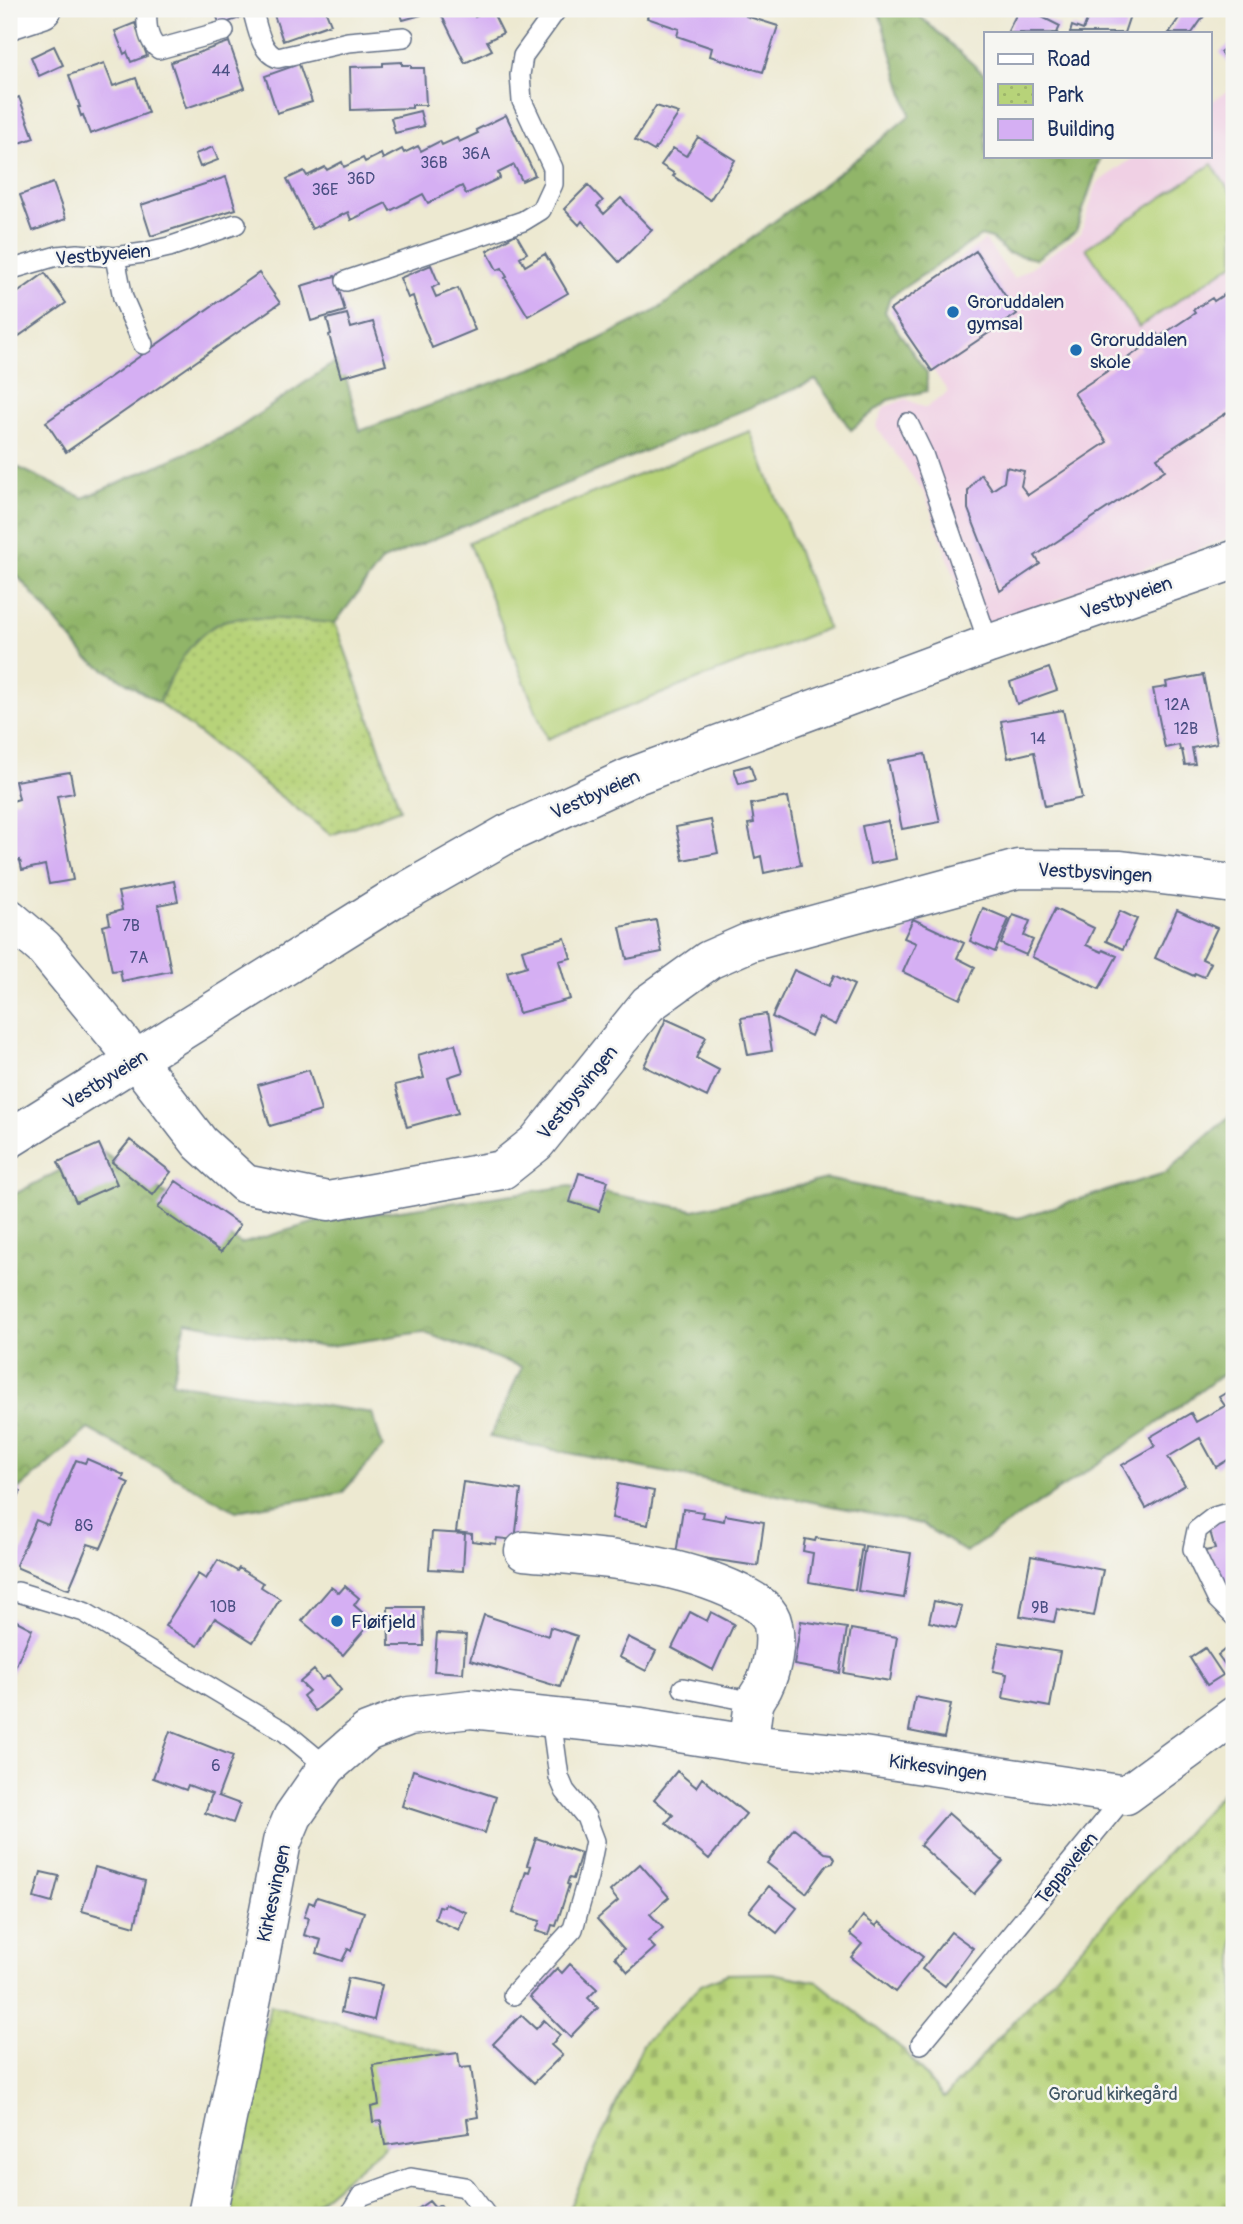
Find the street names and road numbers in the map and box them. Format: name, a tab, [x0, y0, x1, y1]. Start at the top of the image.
street label: Vestbyveien	[55, 239, 152, 271]
street label: Vestbyveien	[1077, 571, 1175, 625]
street label: Vestbyveien	[547, 765, 644, 825]
street label: Vestbysvingen	[1037, 858, 1153, 888]
street label: Vestbysvingen	[532, 1041, 623, 1145]
street label: Vestbyveien	[59, 1044, 152, 1115]
street label: Kirkesvingen	[887, 1749, 989, 1787]
street label: Teppaveien	[1030, 1827, 1103, 1910]
street label: Kirkesvingen	[252, 1842, 296, 1944]

